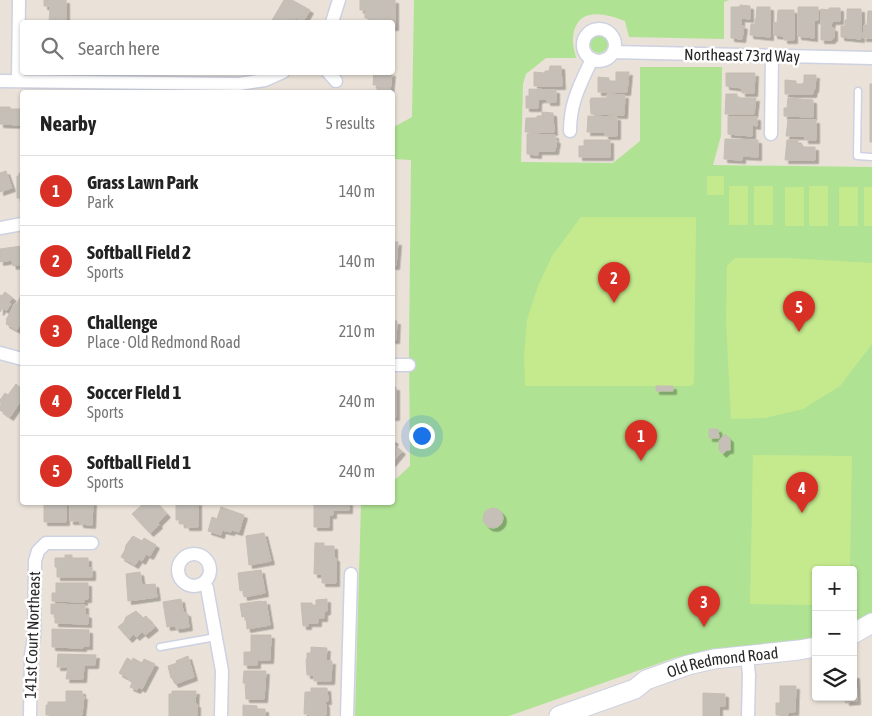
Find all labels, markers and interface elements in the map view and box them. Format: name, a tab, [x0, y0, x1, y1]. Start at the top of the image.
search box	[20, 20, 395, 75]
icon: search	[38, 34, 66, 62]
text: Search here	[78, 37, 160, 59]
street label: Northeast 73rd Way	[684, 45, 800, 66]
text: Nearby	[40, 111, 96, 135]
text: 5 results	[325, 114, 375, 132]
text: Grass Lawn Park	[87, 171, 198, 193]
text: 1	[52, 182, 60, 200]
text: 140 m	[339, 182, 375, 200]
text: Park	[87, 193, 114, 211]
text: Softball Field 2	[87, 241, 191, 263]
text: 2	[52, 252, 60, 270]
text: 140 m	[339, 252, 375, 270]
pin: 2	[598, 262, 630, 303]
text: Sports	[87, 263, 124, 281]
pin: 5	[783, 291, 815, 332]
text: Challenge	[87, 311, 158, 333]
text: 3	[52, 322, 60, 340]
text: 210 m	[339, 322, 375, 340]
text: Place · Old Redmond Road	[87, 333, 241, 351]
text: Soccer FIeld 1	[87, 381, 181, 403]
text: 4	[52, 392, 60, 410]
text: 240 m	[339, 392, 375, 410]
text: Sports	[87, 403, 124, 421]
pin: 1	[625, 420, 657, 461]
your location	[409, 423, 435, 449]
text: Softball Field 1	[87, 451, 191, 473]
text: 5	[52, 462, 60, 480]
text: 240 m	[339, 462, 375, 480]
pin: 4	[786, 472, 818, 513]
text: Sports	[87, 473, 124, 491]
map controls	[812, 566, 857, 701]
button: +	[812, 566, 857, 611]
street label: 141st Court Northeast	[21, 571, 43, 699]
pin: 3	[688, 586, 720, 627]
button: −	[812, 611, 857, 656]
street label: Old Redmond Road	[664, 643, 779, 681]
button: layers	[812, 656, 857, 701]

